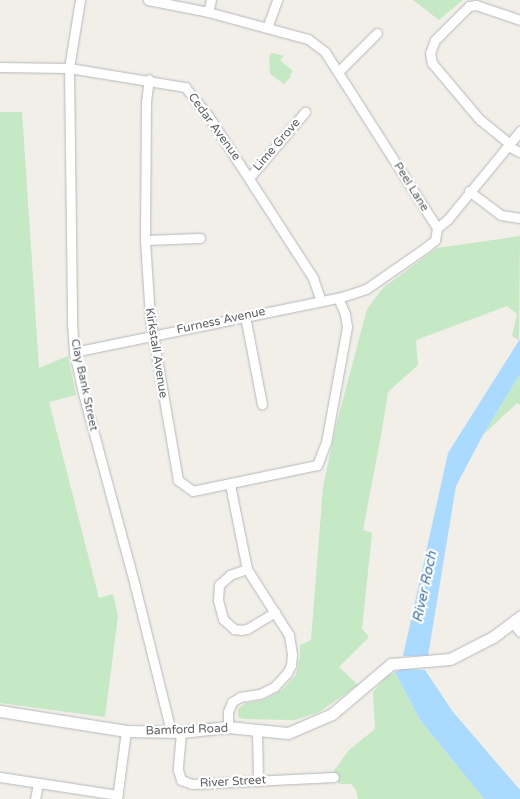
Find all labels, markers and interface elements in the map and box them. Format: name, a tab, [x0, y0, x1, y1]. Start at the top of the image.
street label: Cedar Avenue	[185, 90, 243, 164]
street label: Lime Grove	[250, 116, 304, 174]
street label: Peel Lane	[390, 160, 432, 214]
street label: Furness Avenue	[175, 305, 267, 337]
street label: Kirkstall Avenue	[142, 307, 170, 399]
street label: Clay Bank Street	[67, 338, 101, 432]
water label: River Roch	[409, 550, 441, 624]
street label: Bamford Road	[145, 721, 229, 739]
street label: River Street	[199, 773, 267, 791]

